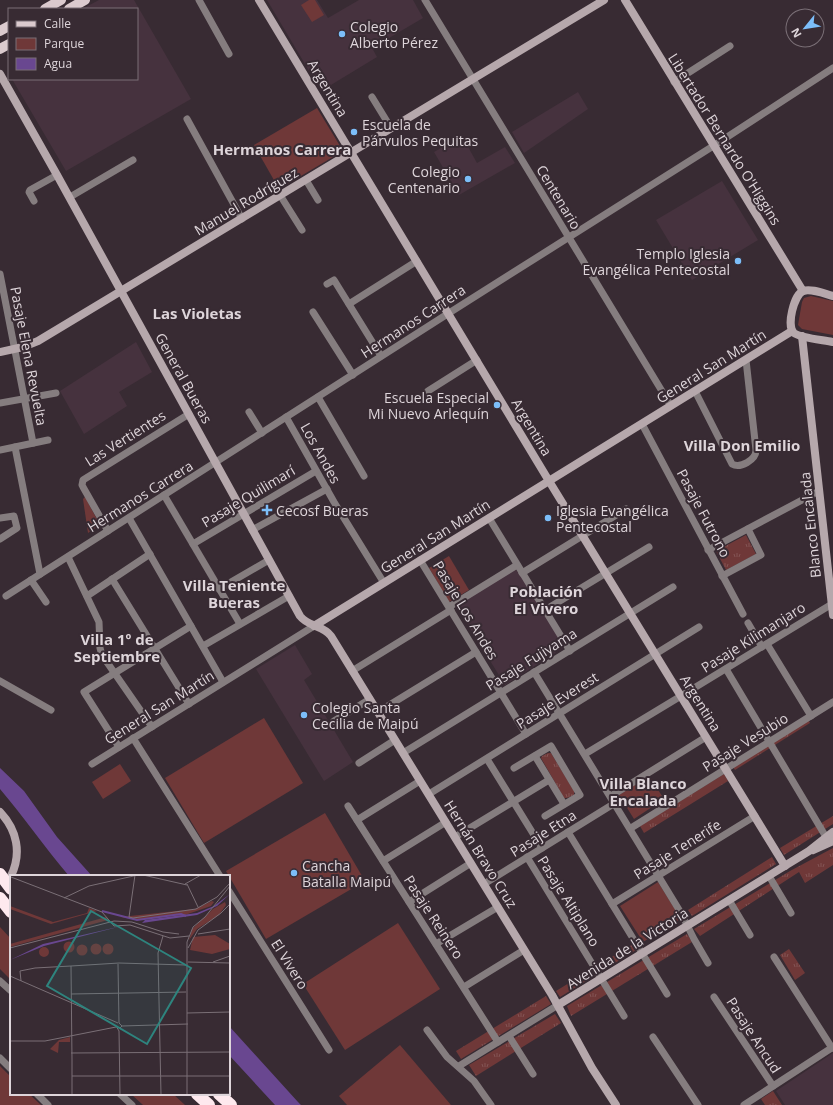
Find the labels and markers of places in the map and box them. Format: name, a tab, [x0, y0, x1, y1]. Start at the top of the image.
place label: Colegio Alberto Pérez	[350, 17, 438, 52]
marker: Colegio Alberto Pérez	[337, 29, 347, 39]
place label: Escuela de Párvulos Pequitas	[362, 115, 479, 150]
marker: Escuela de Párvulos Pequitas	[349, 127, 359, 137]
place label: Colegio Centenario	[388, 162, 460, 197]
marker: Colegio Centenario	[463, 174, 473, 184]
place label: Templo Iglesia Evangélica Pentecostal	[582, 244, 730, 279]
marker: Templo Iglesia Evangélica Pentecostal	[733, 256, 743, 266]
place label: Escuela Especial Mi Nuevo Arlequín	[368, 388, 489, 423]
marker: Escuela Especial Mi Nuevo Arlequín	[492, 400, 502, 410]
place label: Cecosf Bueras	[276, 501, 369, 520]
place label: Iglesia Evangélica Pentecostal	[556, 501, 669, 536]
marker: Cecosf Bueras	[261, 504, 273, 516]
marker: Iglesia Evangélica Pentecostal	[543, 513, 553, 523]
place label: Colegio Santa Cecilia de Maipú	[312, 698, 419, 733]
marker: Colegio Santa Cecilia de Maipú	[299, 710, 309, 720]
place label: Cancha Batalla Maipú	[302, 856, 391, 891]
marker: Cancha Batalla Maipú	[289, 868, 299, 878]

